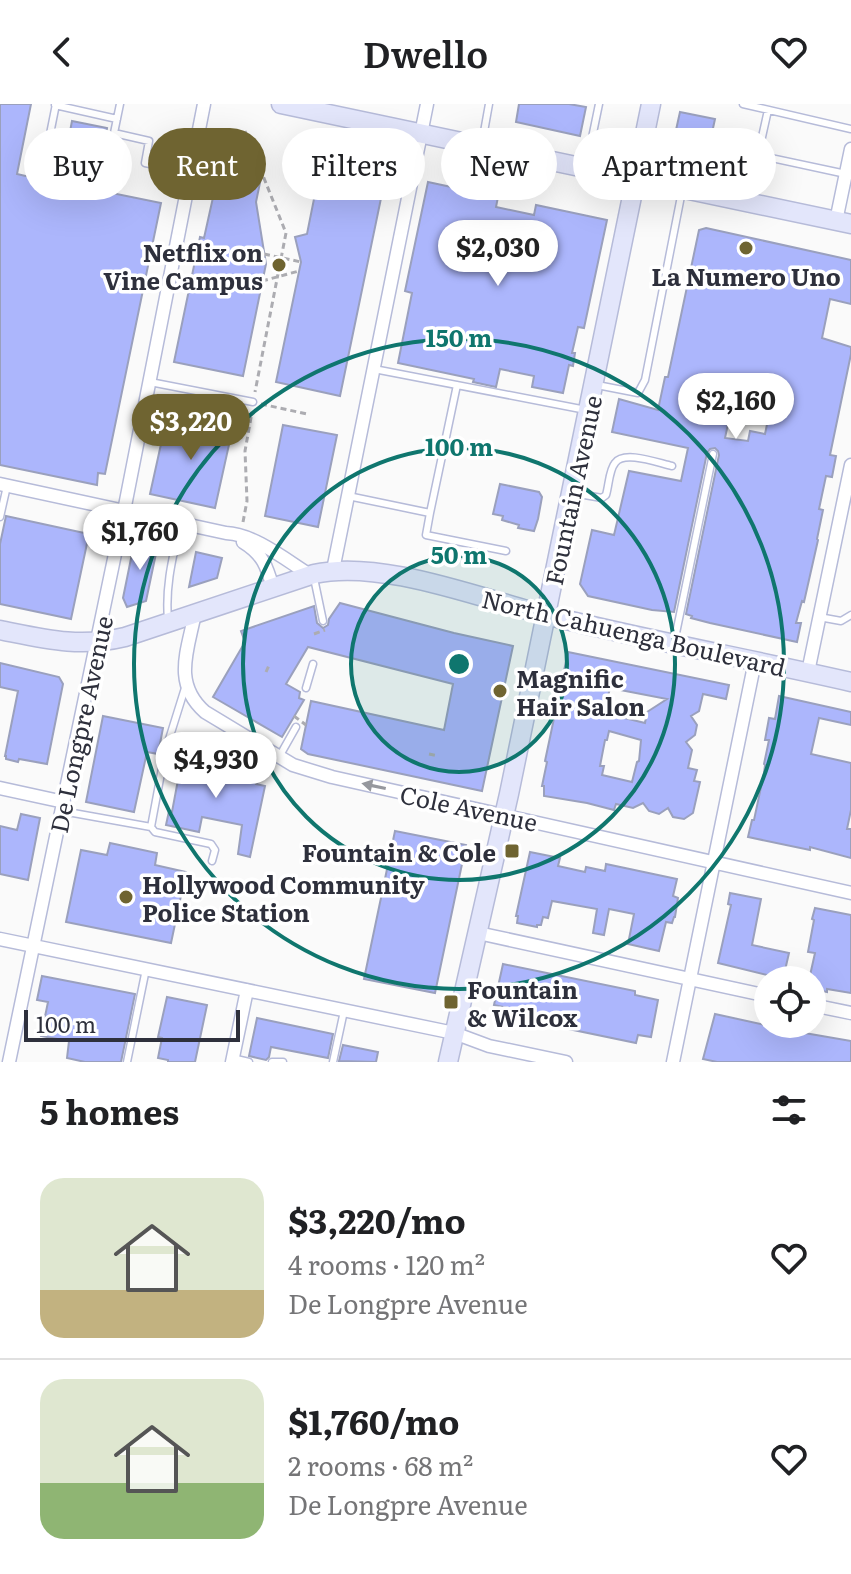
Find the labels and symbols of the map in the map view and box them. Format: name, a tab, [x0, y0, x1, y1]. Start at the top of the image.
pin: $2,030	[433, 220, 563, 288]
place label: Netflix on Vine Campus	[103, 234, 263, 297]
marker: La Numero Uno	[737, 239, 755, 257]
marker: Netflix on Vine Campus	[270, 256, 288, 274]
place label: La Numero Uno	[651, 258, 841, 293]
text: 150 m	[426, 319, 492, 354]
pin: $2,160	[671, 373, 801, 441]
street label: Fountain Avenue	[535, 392, 609, 588]
pin: $3,220	[126, 394, 256, 462]
text: 100 m	[425, 428, 493, 463]
pin: $1,760	[75, 504, 205, 572]
text: 50 m	[431, 536, 487, 571]
street label: North Cahuenga Boulevard	[479, 580, 790, 684]
street label: De Longpre Avenue	[40, 612, 120, 836]
centre of rings	[445, 650, 473, 678]
place label: Magnific Hair Salon	[516, 660, 645, 723]
marker: Magnific Hair Salon	[491, 682, 509, 700]
pin: $4,930	[151, 732, 281, 800]
street label: Cole Avenue	[397, 775, 541, 839]
one-way arrow	[361, 779, 386, 792]
place label: Fountain & Cole	[302, 834, 496, 869]
marker: Fountain & Cole	[503, 842, 521, 860]
place label: Hollywood Community Police Station	[142, 866, 425, 929]
marker: Hollywood Community Police Station	[117, 888, 135, 906]
place label: Fountain & Wilcox	[467, 971, 578, 1034]
marker: Fountain & Wilcox	[442, 993, 460, 1011]
scale bar	[24, 1006, 240, 1042]

